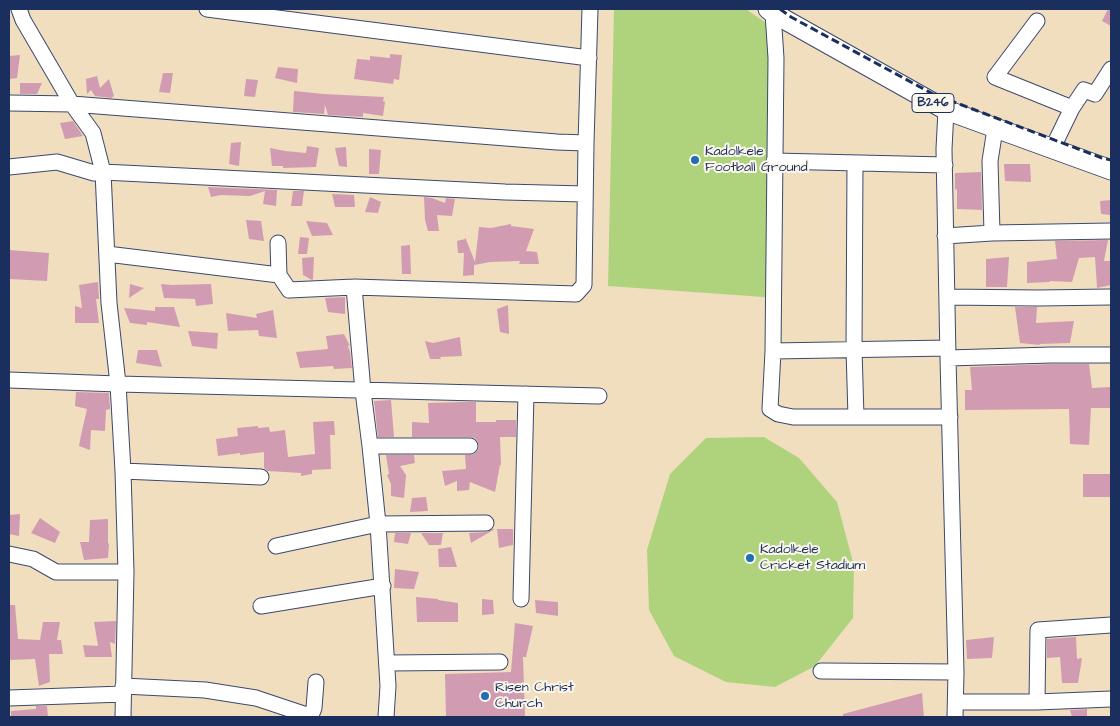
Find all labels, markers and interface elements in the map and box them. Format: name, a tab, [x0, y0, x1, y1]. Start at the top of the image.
road number: B246	[912, 94, 954, 112]
place label: Kadolkele Football Ground	[705, 144, 808, 176]
marker: Kadolkele Football Ground	[689, 154, 701, 166]
place label: Kadolkele Cricket Stadium	[760, 542, 865, 574]
marker: Kadolkele Cricket Stadium	[744, 552, 756, 564]
place label: Risen Christ Church	[495, 680, 574, 712]
marker: Risen Christ Church	[479, 690, 491, 702]

